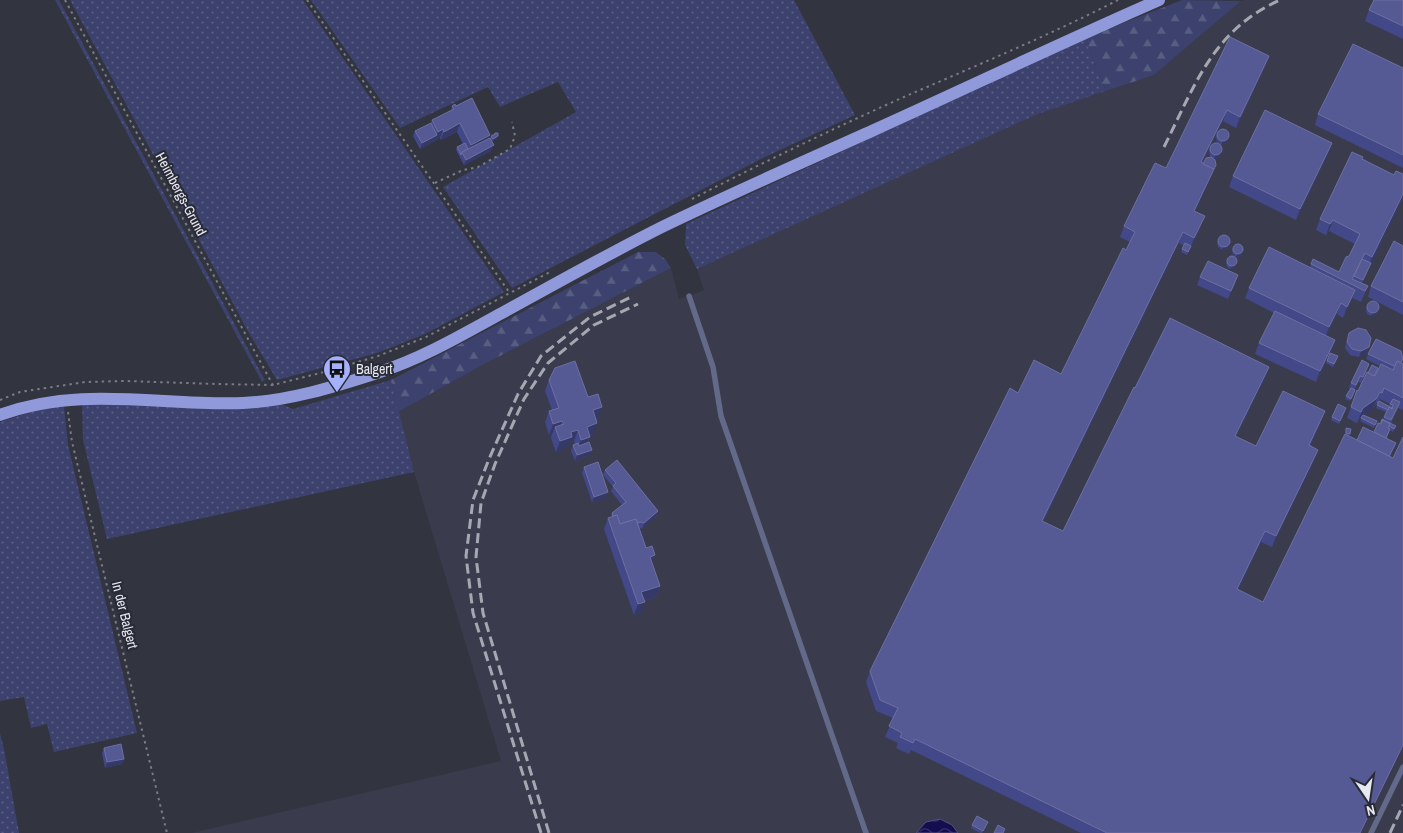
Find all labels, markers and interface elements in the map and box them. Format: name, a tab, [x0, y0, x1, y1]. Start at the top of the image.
street label: Heimbergs-Grund	[151, 149, 211, 239]
bus stop icon: Balgert	[322, 354, 352, 393]
place label: Balgert	[356, 360, 392, 378]
street label: In der Balgert	[108, 579, 142, 651]
north arrow	[1343, 773, 1393, 823]
text: N	[1365, 801, 1377, 820]

